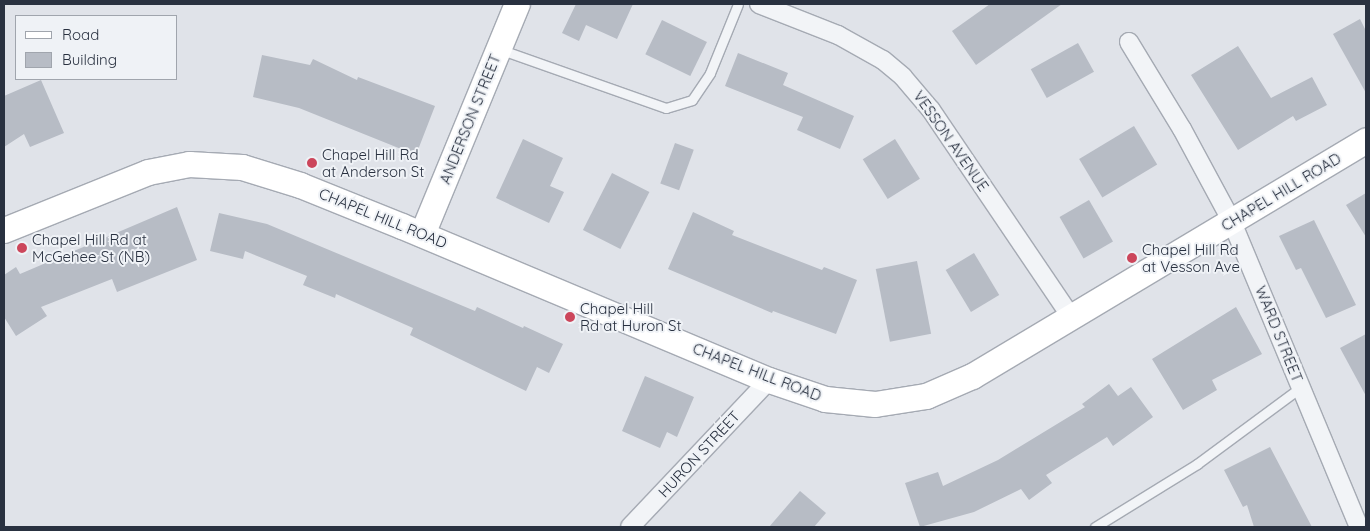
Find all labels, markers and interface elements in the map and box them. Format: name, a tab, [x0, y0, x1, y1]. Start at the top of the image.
legend	[15, 15, 178, 80]
text: Road	[62, 25, 99, 44]
text: Building	[62, 50, 117, 69]
street label: ANDERSON STREET	[436, 51, 504, 187]
street label: VESSON AVENUE	[910, 87, 992, 195]
place label: Chapel Hill Rd at Anderson St	[322, 145, 424, 180]
street label: CHAPEL HILL ROAD	[1218, 149, 1344, 235]
marker: Chapel Hill Rd at Anderson St	[306, 157, 318, 169]
street label: CHAPEL HILL ROAD	[316, 184, 450, 252]
place label: Chapel Hill Rd at McGehee St (NB)	[32, 230, 150, 265]
place label: Chapel Hill Rd at Vesson Ave	[1142, 240, 1240, 275]
marker: Chapel Hill Rd at McGehee St (NB)	[16, 242, 28, 254]
marker: Chapel Hill Rd at Vesson Ave	[1126, 252, 1138, 264]
street label: WARD STREET	[1251, 283, 1307, 385]
place label: Chapel Hill Rd at Huron St	[580, 299, 682, 334]
marker: Chapel Hill Rd at Huron St	[564, 311, 576, 323]
street label: CHAPEL HILL ROAD	[690, 339, 824, 405]
street label: HURON STREET	[654, 407, 744, 501]

